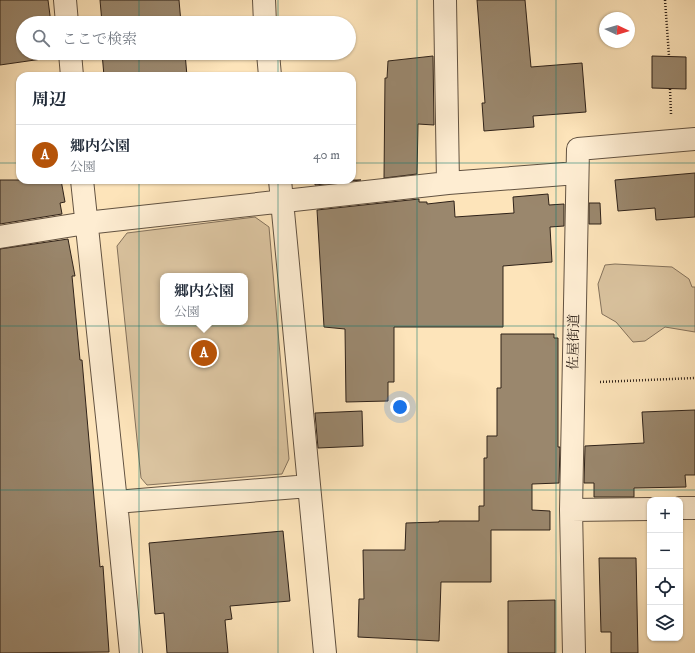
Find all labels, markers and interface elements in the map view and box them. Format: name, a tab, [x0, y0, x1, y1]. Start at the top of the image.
north arrow	[599, 12, 635, 48]
search box	[16, 16, 356, 60]
icon: search	[30, 27, 52, 49]
text: ここで検索	[62, 30, 137, 49]
text: 周辺	[32, 89, 66, 111]
text: 郷内公園	[70, 137, 130, 156]
text: A	[41, 147, 49, 163]
text: 40 m	[313, 147, 340, 163]
text: 公園	[70, 159, 96, 175]
popup	[160, 273, 248, 325]
text: 郷内公園	[174, 282, 234, 301]
text: 公園	[174, 304, 200, 320]
street label: 佐屋街道	[565, 314, 583, 370]
pin: A	[191, 338, 217, 368]
your location	[390, 397, 410, 417]
map controls	[647, 497, 683, 641]
button: +	[647, 497, 683, 533]
button: −	[647, 533, 683, 569]
button: locate	[647, 569, 683, 605]
button: layers	[647, 605, 683, 641]

